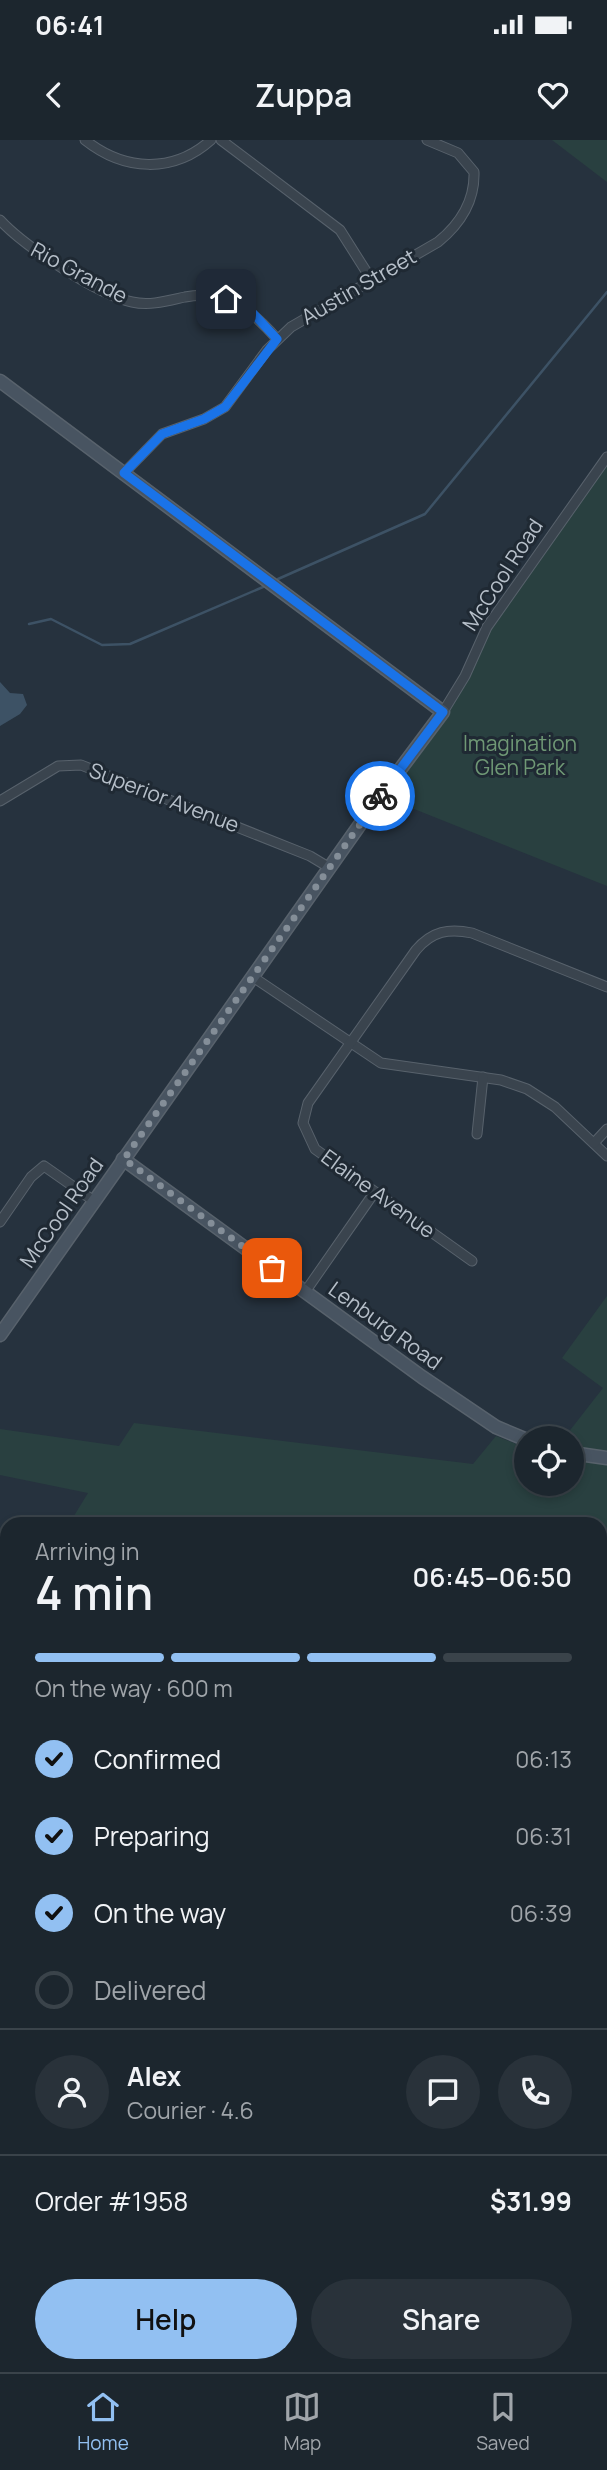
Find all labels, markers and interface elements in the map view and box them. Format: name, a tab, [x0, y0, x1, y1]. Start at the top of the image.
text: 06:41	[35, 7, 104, 43]
text: Zuppa	[255, 73, 352, 117]
icon: back	[35, 76, 73, 114]
icon: heart	[534, 76, 572, 114]
street label: Rio Grande	[26, 235, 133, 309]
street label: Austin Street	[296, 242, 421, 330]
pin	[196, 269, 256, 329]
icon: home	[207, 280, 245, 318]
street label: McCool Road	[456, 513, 549, 636]
park label: Imagination Glen Park	[463, 729, 577, 781]
street label: Superior Avenue	[85, 756, 243, 839]
courier	[345, 761, 415, 831]
icon: bike	[361, 777, 399, 815]
street label: Elaine Avenue	[316, 1142, 441, 1244]
street label: McCool Road	[13, 1152, 109, 1273]
pin	[242, 1238, 302, 1298]
icon: bag	[253, 1249, 291, 1287]
street label: Lenburg Road	[323, 1275, 448, 1376]
map controls	[514, 1426, 584, 1496]
button: locate	[514, 1426, 584, 1496]
text: Arriving in	[35, 1535, 140, 1567]
text: 06:45–06:50	[413, 1559, 572, 1595]
text: 4 min	[35, 1561, 153, 1624]
text: On the way · 600 m	[35, 1672, 233, 1704]
icon: check	[35, 1740, 73, 1778]
text: Confirmed	[94, 1741, 221, 1777]
text: 06:13	[515, 1743, 572, 1775]
icon: check	[35, 1817, 73, 1855]
text: Preparing	[94, 1818, 210, 1854]
text: 06:31	[515, 1820, 572, 1852]
icon: check	[35, 1894, 73, 1932]
text: On the way	[94, 1895, 226, 1931]
text: 06:39	[510, 1897, 572, 1929]
text: Delivered	[94, 1972, 206, 2008]
button: person	[35, 2055, 109, 2129]
button: chat	[406, 2055, 480, 2129]
button: phone	[498, 2055, 572, 2129]
text: Alex	[127, 2058, 181, 2094]
text: Courier · 4.6	[127, 2094, 254, 2126]
text: Order #1958	[35, 2183, 188, 2219]
text: $31.99	[490, 2183, 572, 2219]
button: Help	[35, 2279, 297, 2359]
button: Share	[311, 2279, 572, 2359]
tab: Home	[77, 2388, 129, 2456]
tab: Map	[283, 2388, 321, 2456]
tab: Saved	[476, 2388, 530, 2456]

